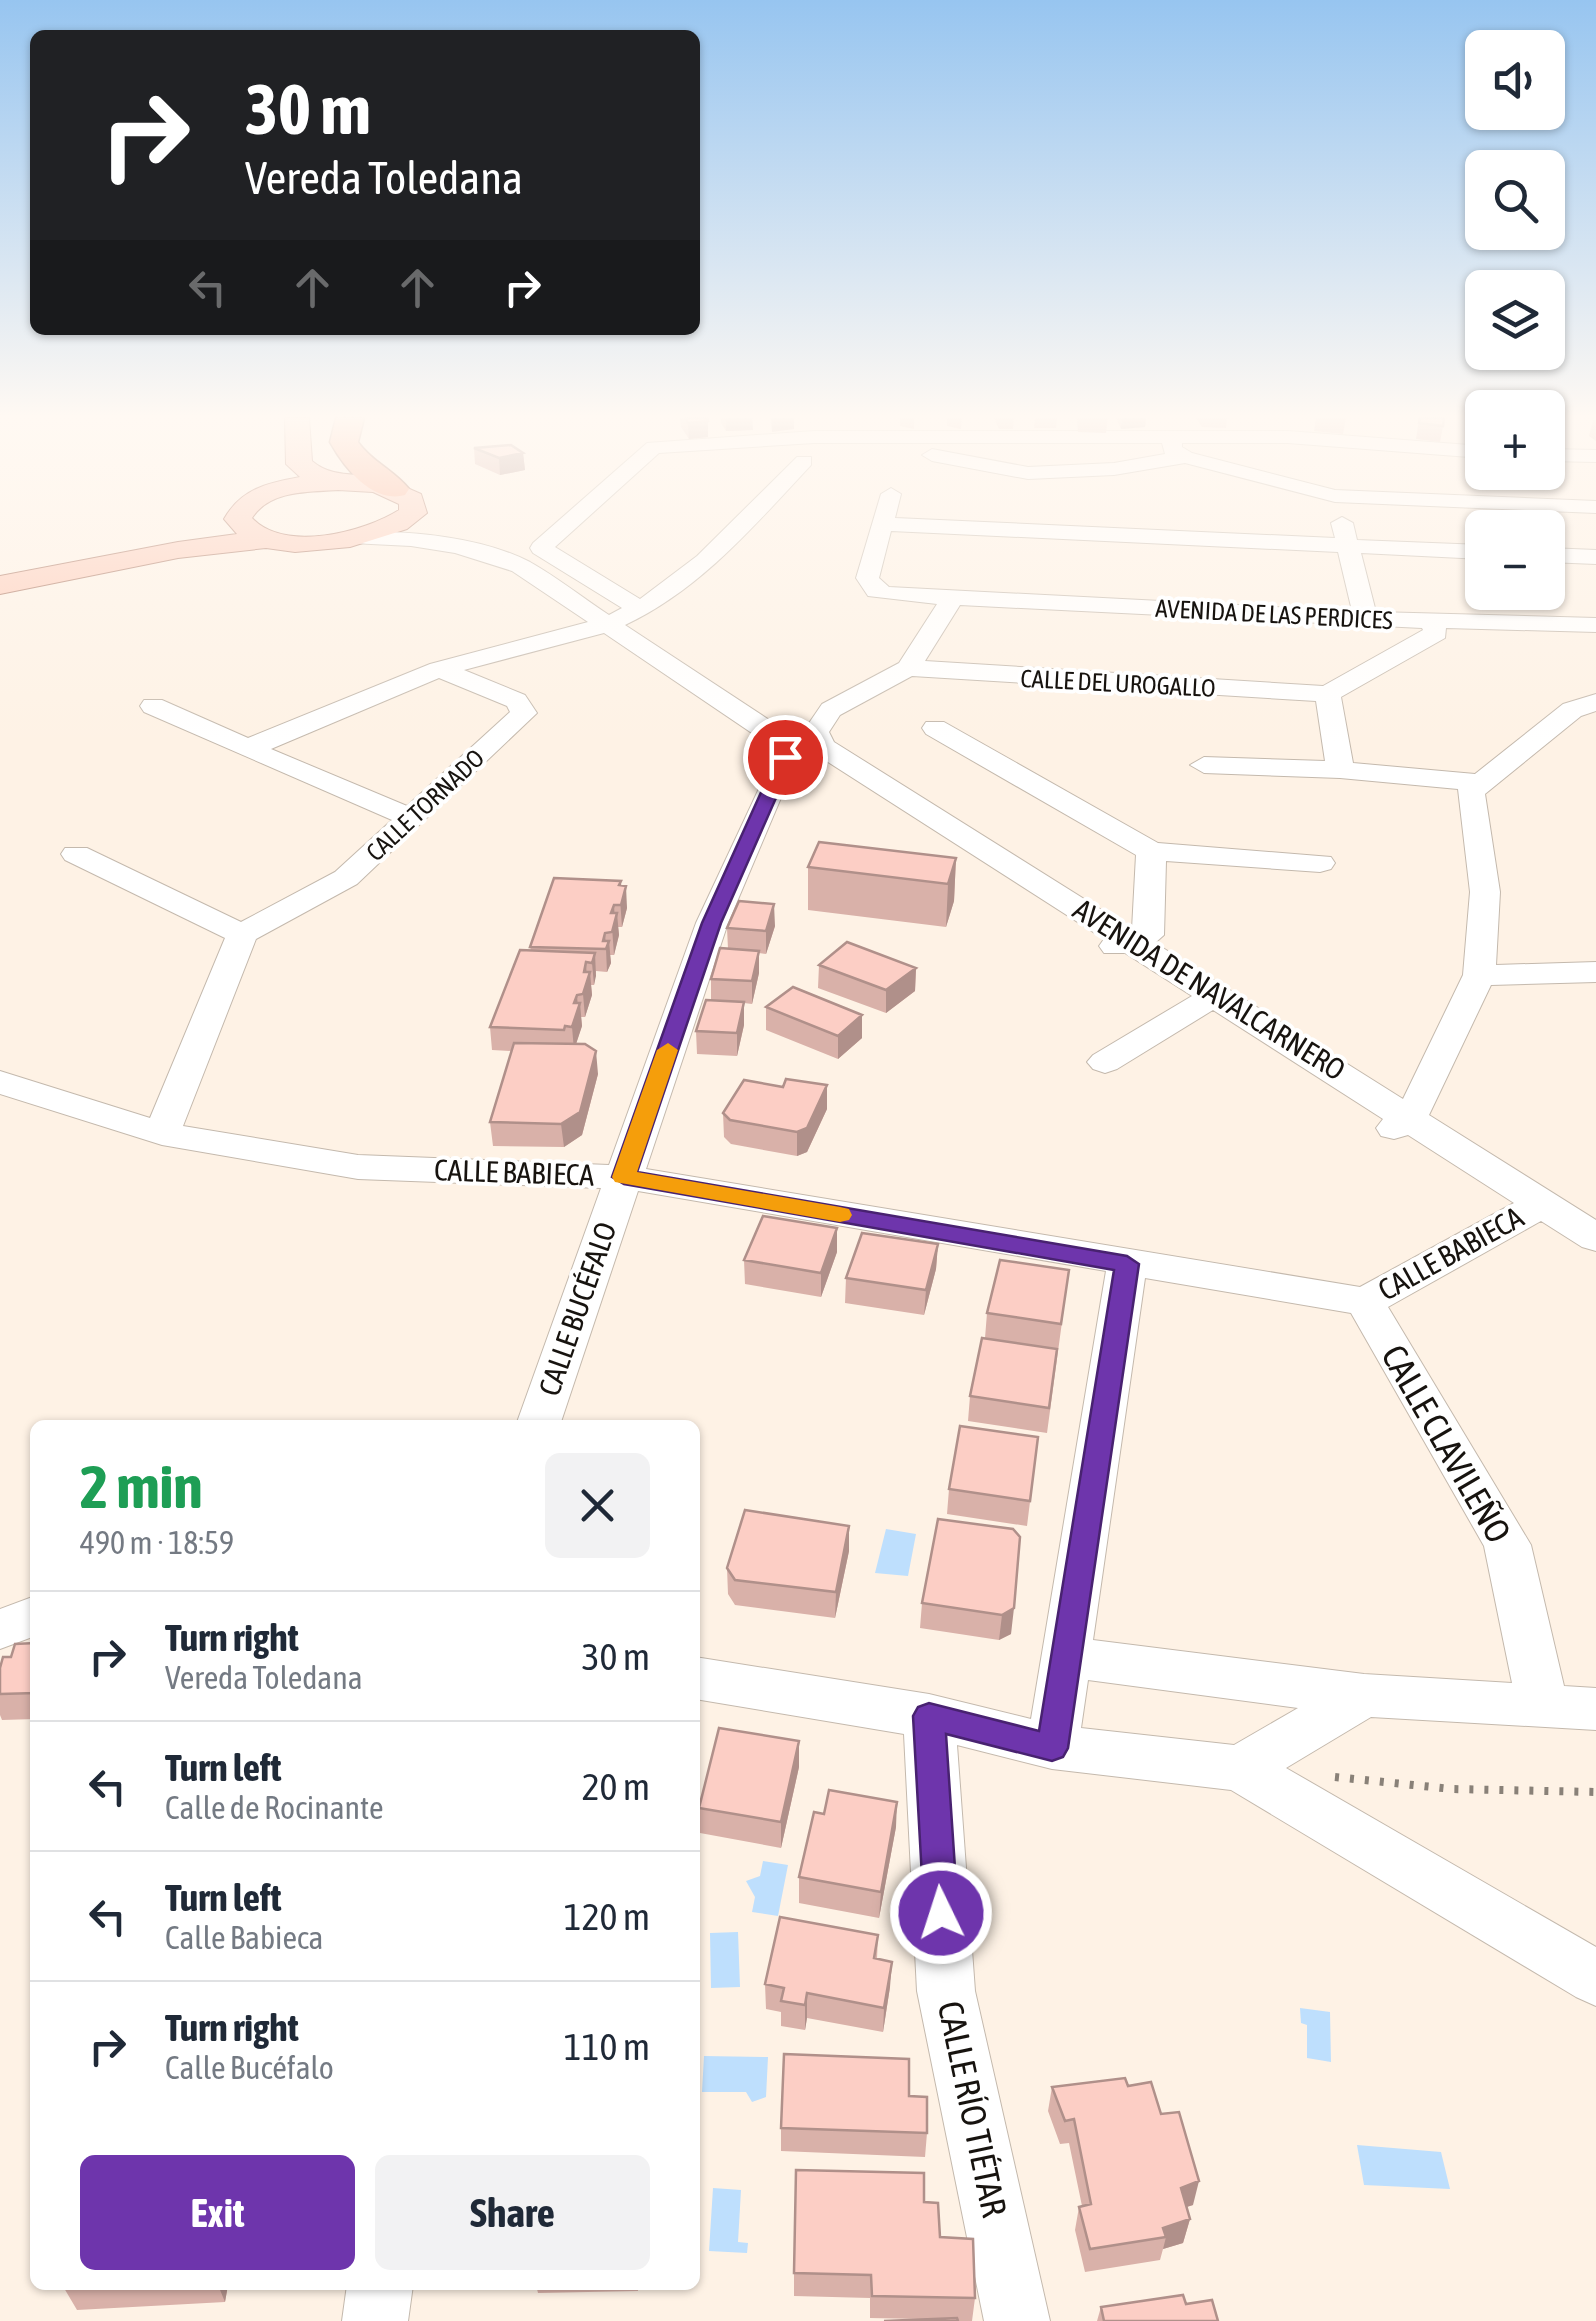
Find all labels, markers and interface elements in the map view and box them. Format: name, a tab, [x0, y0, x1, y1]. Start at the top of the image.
map controls	[1465, 30, 1565, 610]
button: sound	[1465, 30, 1565, 130]
text: 30 m	[245, 69, 371, 149]
icon: right	[80, 70, 210, 200]
button: search	[1465, 150, 1565, 250]
text: Vereda Toledana	[245, 152, 523, 204]
icon: left	[180, 260, 235, 315]
icon: ahead	[285, 260, 340, 315]
icon: ahead	[390, 260, 445, 315]
icon: right	[495, 260, 550, 315]
button: layers	[1465, 270, 1565, 370]
button: +	[1465, 390, 1565, 490]
button: −	[1465, 510, 1565, 610]
street label: AVENIDA DE LAS PERDICES	[1155, 594, 1393, 634]
street label: CALLE DEL UROGALLO	[1020, 664, 1216, 702]
pin	[743, 715, 828, 800]
icon: arrive	[758, 730, 813, 785]
street label: CALLE TORNADO	[361, 744, 489, 866]
street label: AVENIDA DE NAVALCARNERO	[1067, 892, 1352, 1087]
street label: CALLE BABIECA	[433, 1152, 595, 1192]
street label: CALLE BABIECA	[1372, 1199, 1529, 1307]
street label: CALLE BUCÉFALO	[531, 1217, 623, 1400]
street label: CALLE CLAVILEÑO	[1374, 1338, 1519, 1549]
text: 2 min	[80, 1452, 203, 1521]
button: close	[545, 1453, 650, 1558]
text: 490 m · 18:59	[80, 1524, 234, 1561]
text: Turn right	[165, 1616, 299, 1659]
icon: right	[80, 1629, 135, 1684]
text: 30 m	[582, 1635, 650, 1678]
text: Vereda Toledana	[165, 1659, 363, 1696]
text: Turn left	[165, 1746, 281, 1789]
icon: left	[80, 1759, 135, 1814]
text: 20 m	[582, 1765, 650, 1808]
text: Calle de Rocinante	[165, 1789, 384, 1826]
position arrow	[889, 1861, 993, 1965]
text: Turn left	[165, 1876, 281, 1919]
icon: left	[80, 1889, 135, 1944]
text: 120 m	[564, 1895, 650, 1938]
text: Calle Babieca	[165, 1919, 324, 1956]
street label: CALLE RÍO TIÉTAR	[931, 1997, 1015, 2221]
text: Turn right	[165, 2006, 299, 2049]
icon: right	[80, 2019, 135, 2074]
text: 110 m	[564, 2025, 650, 2068]
text: Calle Bucéfalo	[165, 2049, 334, 2086]
button: Exit	[80, 2155, 355, 2270]
button: Share	[375, 2155, 650, 2270]

